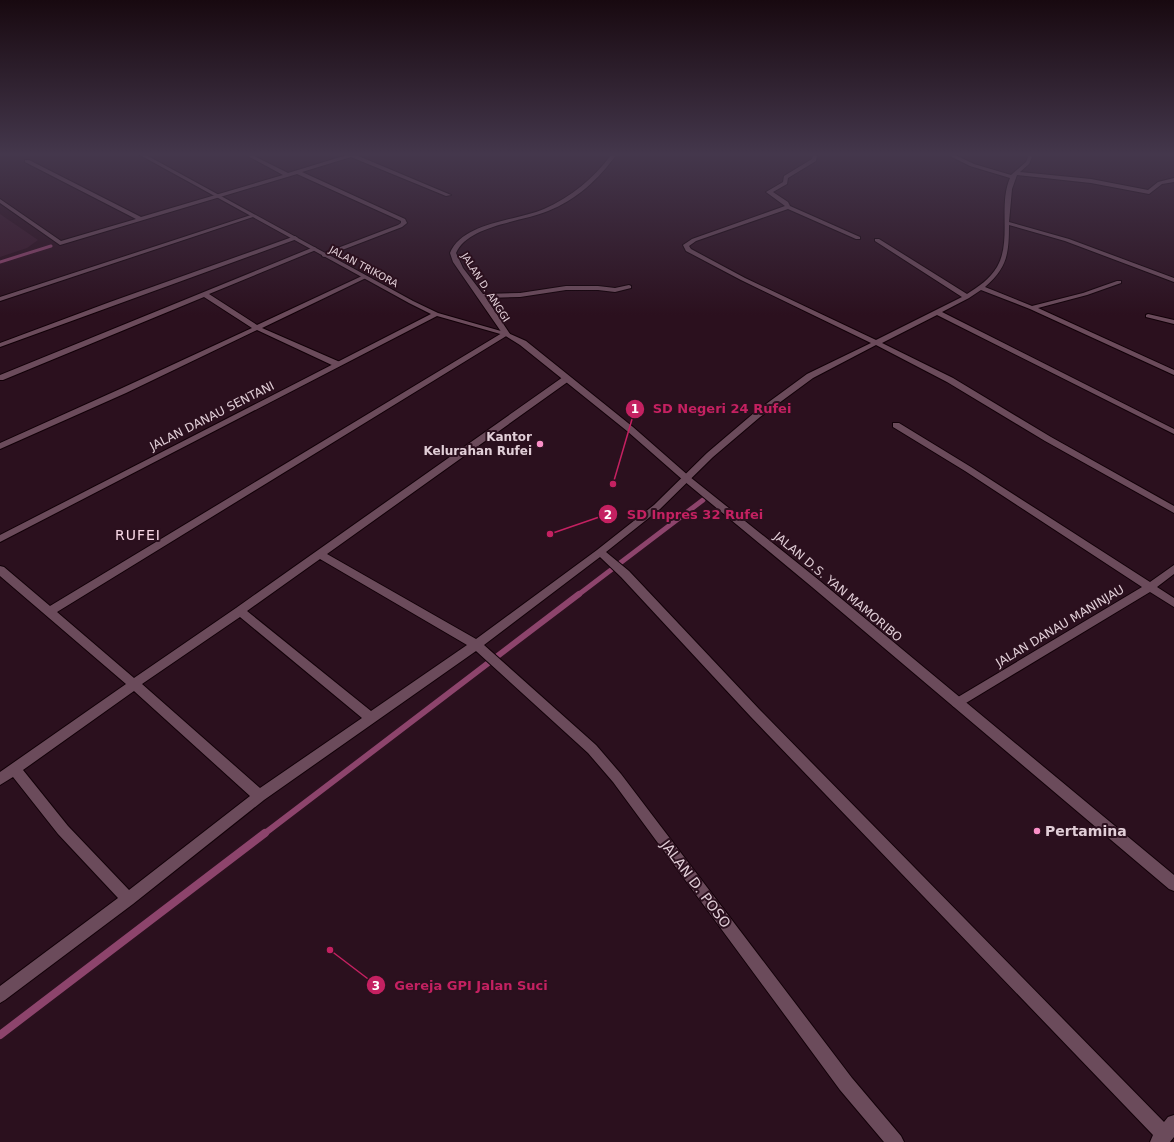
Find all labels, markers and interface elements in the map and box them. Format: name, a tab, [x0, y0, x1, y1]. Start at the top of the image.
street label: JALAN TRIKORA	[327, 243, 400, 289]
street label: JALAN D. ANGGI	[459, 250, 512, 324]
street label: JALAN DANAU SENTANI	[147, 378, 277, 454]
callout: SD Negeri 24 Rufei	[625, 396, 800, 421]
text: SD Negeri 24 Rufei	[653, 401, 791, 416]
text: 1	[631, 402, 639, 416]
place label: Kantor Kelurahan Rufei	[423, 430, 532, 458]
marker: Kantor Kelurahan Rufei	[535, 439, 545, 449]
callout: SD Inpres 32 Rufei	[598, 502, 771, 527]
text: SD Inpres 32 Rufei	[627, 507, 763, 522]
text: 2	[604, 508, 612, 522]
district label: RUFEI	[115, 527, 161, 543]
street label: JALAN D.S. YAN MAMORIBO	[770, 529, 905, 645]
street label: JALAN DANAU MANINJAU	[993, 582, 1127, 670]
place label: Pertamina	[1045, 823, 1127, 839]
marker: Pertamina	[1032, 826, 1042, 836]
street label: JALAN D. POSO	[657, 836, 734, 931]
callout: Gereja GPI Jalan Suci	[366, 973, 555, 998]
text: Gereja GPI Jalan Suci	[394, 978, 548, 993]
text: 3	[372, 979, 380, 993]

